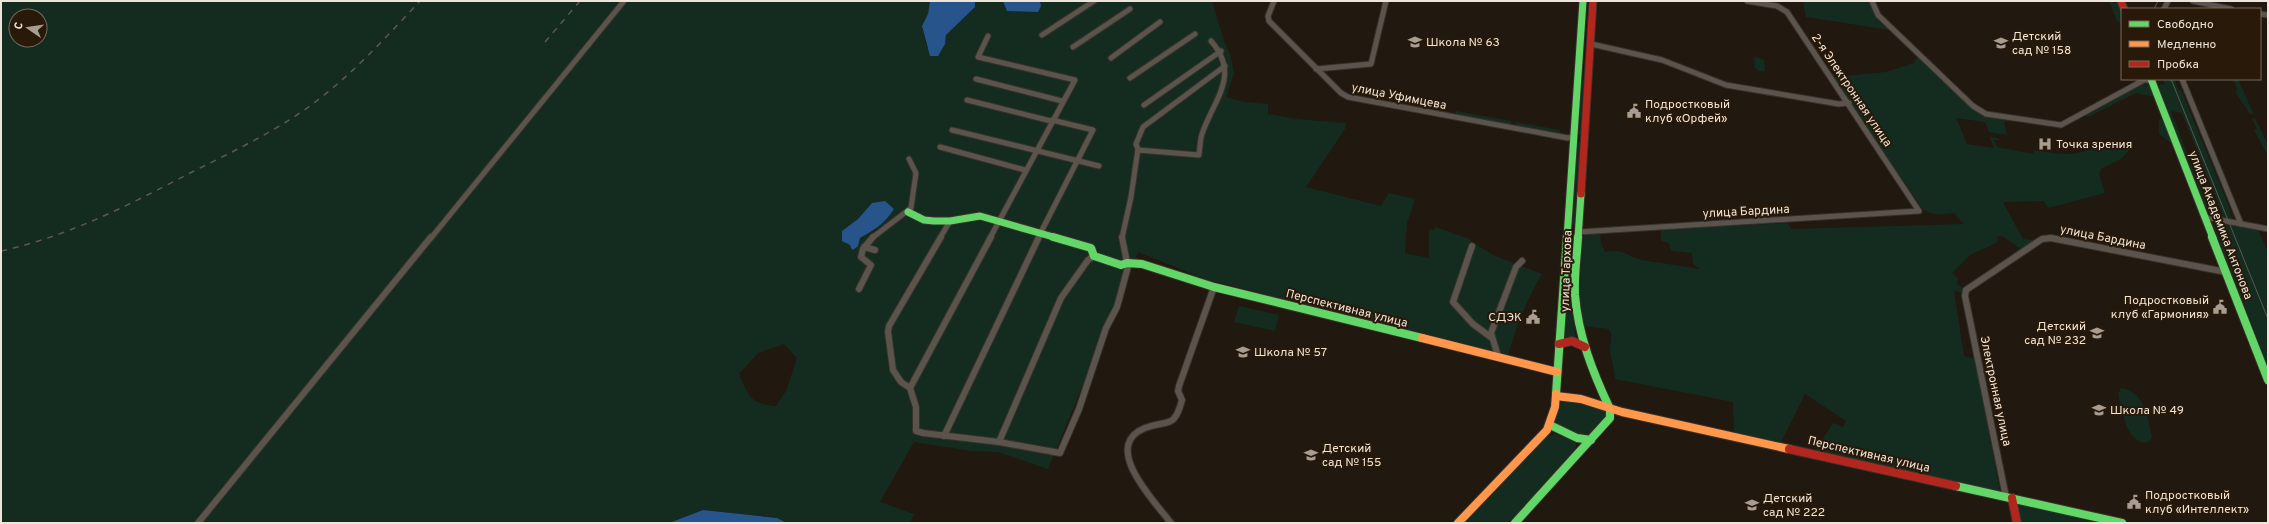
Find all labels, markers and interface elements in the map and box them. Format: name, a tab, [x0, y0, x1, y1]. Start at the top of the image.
north arrow	[8, 8, 48, 48]
legend	[2121, 8, 2261, 80]
text: Свободно	[2157, 17, 2214, 33]
text: С	[12, 21, 27, 31]
place label: Детский сад № 158	[2012, 29, 2071, 59]
street label: 2-я Электронная улица	[1807, 31, 1895, 150]
school or university icon: Школа № 63	[1407, 34, 1423, 50]
place label: Школа № 63	[1426, 35, 1500, 51]
school or university icon: Детский сад № 158	[1993, 35, 2009, 51]
text: Медленно	[2157, 37, 2217, 53]
text: Пробка	[2157, 57, 2199, 73]
street label: улица Уфимцева	[1350, 80, 1448, 114]
place label: Подростковый клуб «Орфей»	[1645, 97, 1730, 127]
public building icon: Подростковый клуб «Орфей»	[1626, 103, 1642, 119]
hospital icon: Точка зрения	[2037, 136, 2053, 152]
place label: Точка зрения	[2056, 137, 2132, 153]
street label: улица Академика Антонова	[2184, 149, 2256, 302]
street label: улица Бардина	[1702, 202, 1790, 222]
street label: улица Бардина	[2059, 222, 2147, 254]
street label: улица Тархова	[1558, 230, 1576, 312]
street label: Перспективная улица	[1284, 286, 1409, 332]
place label: Подростковый клуб «Гармония»	[2111, 293, 2209, 323]
public building icon: Подростковый клуб «Гармония»	[2212, 299, 2228, 315]
public building icon: СДЭК	[1525, 309, 1541, 325]
place label: СДЭК	[1488, 310, 1522, 326]
place label: Детский сад № 232	[2024, 319, 2086, 349]
school or university icon: Детский сад № 232	[2089, 325, 2105, 341]
street label: Электронная улица	[1976, 335, 2014, 448]
school or university icon: Школа № 57	[1235, 344, 1251, 360]
place label: Школа № 57	[1254, 345, 1327, 361]
school or university icon: Школа № 49	[2091, 402, 2107, 418]
place label: Школа № 49	[2110, 403, 2184, 419]
street label: Перспективная улица	[1806, 433, 1931, 477]
place label: Детский сад № 155	[1322, 441, 1381, 471]
school or university icon: Детский сад № 155	[1303, 447, 1319, 463]
place label: Подростковый клуб «Интеллект»	[2145, 488, 2249, 518]
place label: Детский сад № 222	[1763, 491, 1825, 521]
public building icon: Подростковый клуб «Интеллект»	[2126, 494, 2142, 510]
school or university icon: Детский сад № 222	[1744, 497, 1760, 513]

